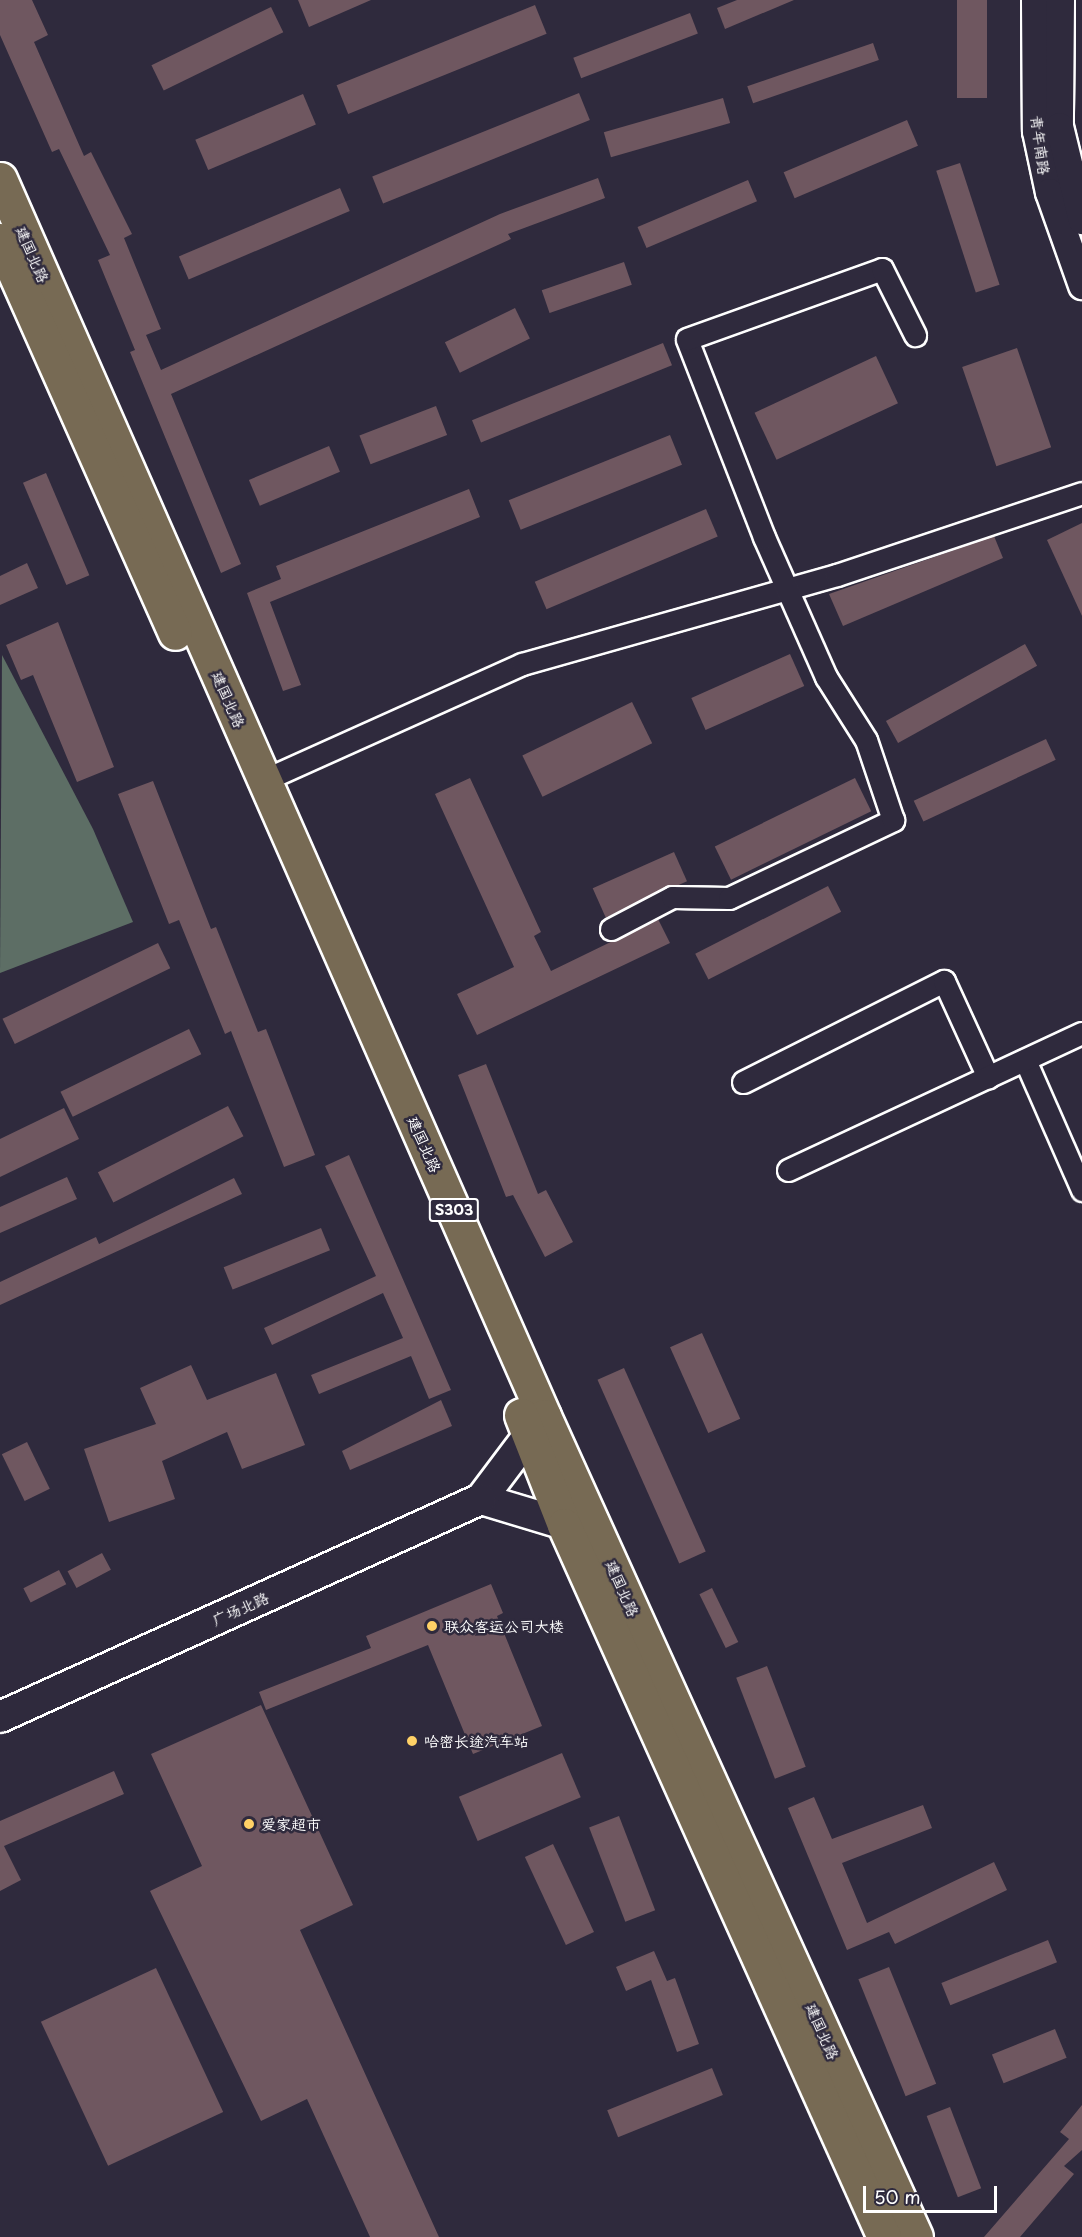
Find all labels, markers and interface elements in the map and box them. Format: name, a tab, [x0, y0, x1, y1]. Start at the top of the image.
street label: 青年南路	[1028, 114, 1054, 176]
street label: 建国北路	[13, 223, 53, 285]
street label: 建国北路	[209, 668, 249, 730]
street label: 建国北路	[405, 1113, 445, 1175]
road number: S303	[428, 1199, 480, 1221]
street label: 建国北路	[603, 1557, 643, 1619]
street label: 广场北路	[209, 1588, 271, 1628]
place label: 联众客运公司大楼	[444, 1617, 564, 1635]
marker: 联众客运公司大楼	[425, 1619, 439, 1633]
place label: 哈密长途汽车站	[424, 1732, 529, 1750]
marker: 哈密长途汽车站	[405, 1734, 419, 1748]
place label: 爱家超市	[261, 1815, 321, 1833]
marker: 爱家超市	[242, 1817, 256, 1831]
street label: 建国北路	[803, 2000, 843, 2062]
scale bar	[866, 2174, 1000, 2212]
text: 50 m	[874, 2183, 921, 2210]

